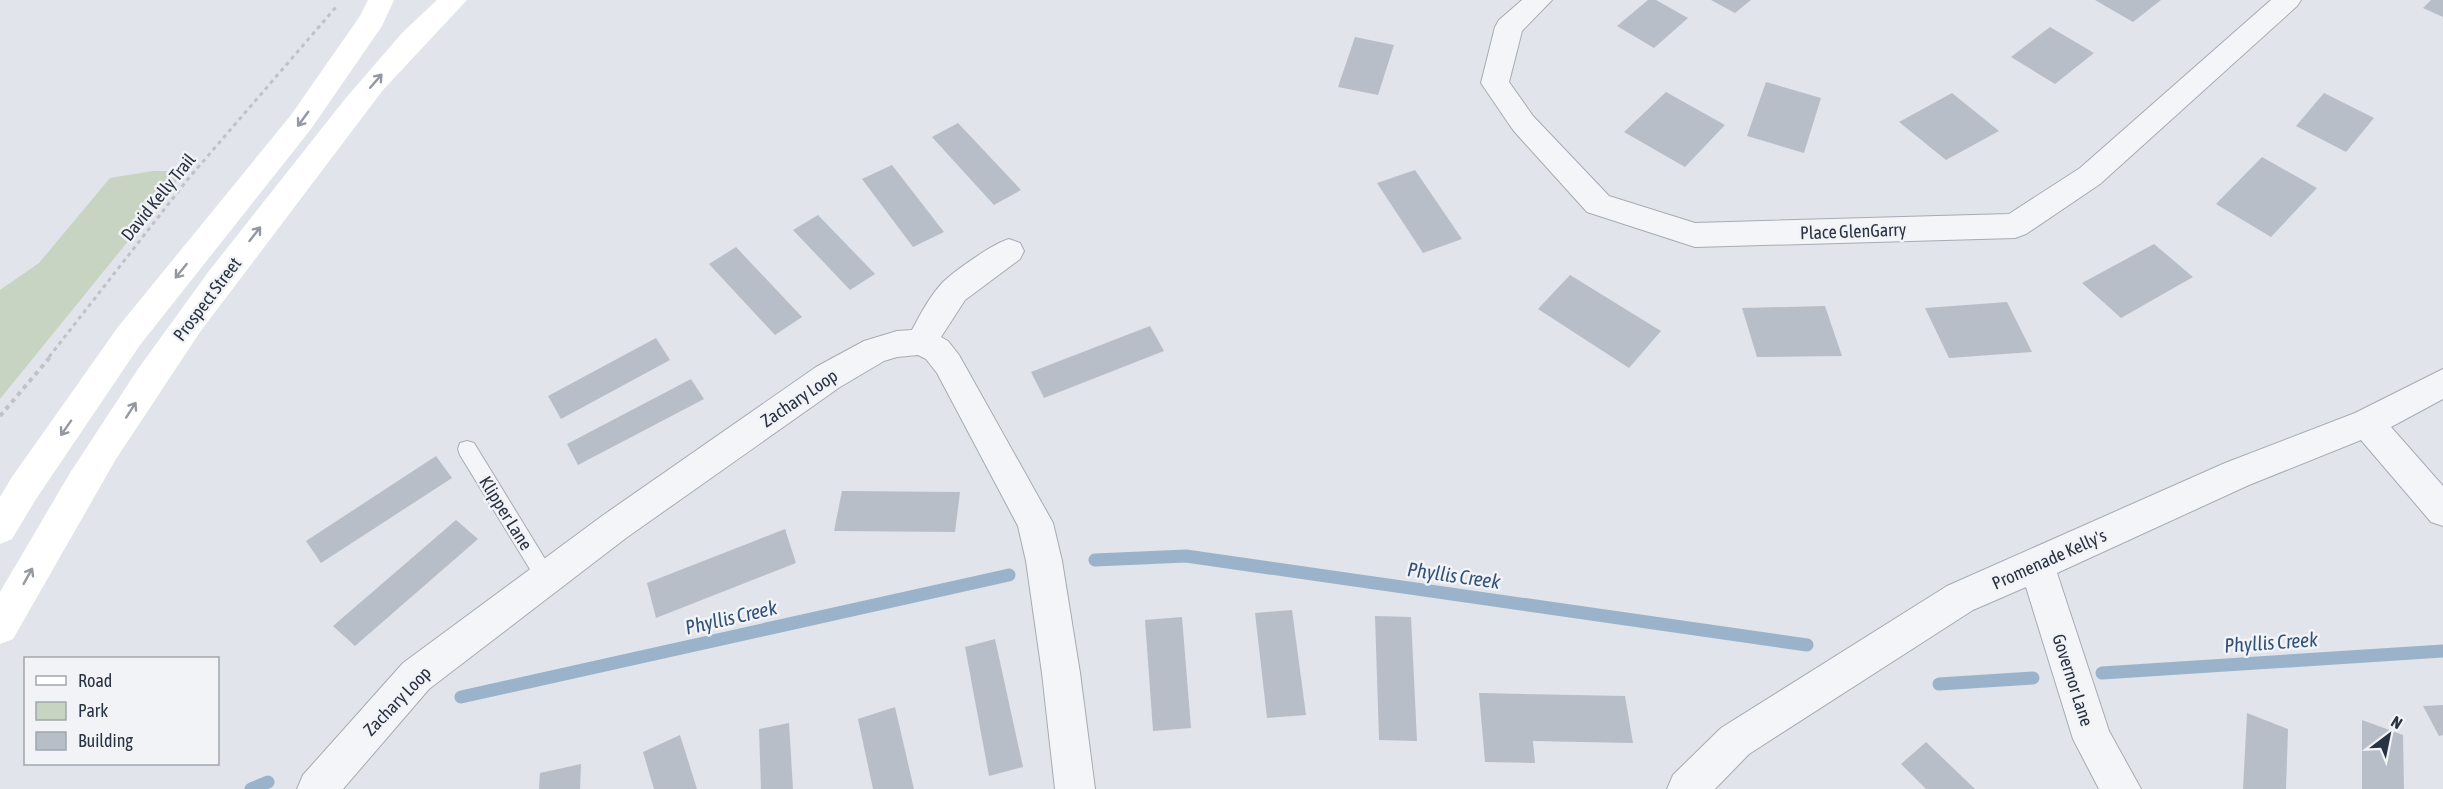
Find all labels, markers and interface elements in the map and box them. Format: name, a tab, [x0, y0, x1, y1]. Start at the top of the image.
one-way arrow	[369, 74, 383, 89]
one-way arrow	[297, 110, 309, 126]
street label: David Kelly Trail	[117, 149, 200, 245]
street label: Place GlenGarry	[1800, 219, 1906, 243]
one-way arrow	[249, 226, 262, 242]
street label: Prospect Street	[169, 253, 245, 345]
one-way arrow	[175, 263, 188, 279]
street label: Zachary Loop	[757, 365, 841, 431]
one-way arrow	[125, 402, 137, 419]
one-way arrow	[60, 419, 72, 436]
street label: Klipper Lane	[475, 472, 537, 554]
street label: Promenade Kelly's	[1989, 524, 2109, 594]
water label: Phyllis Creek	[1406, 557, 1502, 593]
one-way arrow	[22, 568, 34, 585]
water label: Phyllis Creek	[683, 595, 779, 639]
water label: Phyllis Creek	[2224, 627, 2319, 657]
street label: Governor Lane	[2048, 631, 2098, 729]
legend	[24, 657, 219, 765]
street label: Zachary Loop	[359, 662, 435, 740]
text: Road	[78, 670, 112, 691]
text: Park	[78, 700, 108, 721]
north arrow	[2359, 705, 2419, 765]
text: N	[2388, 712, 2406, 732]
text: Building	[78, 730, 133, 751]

